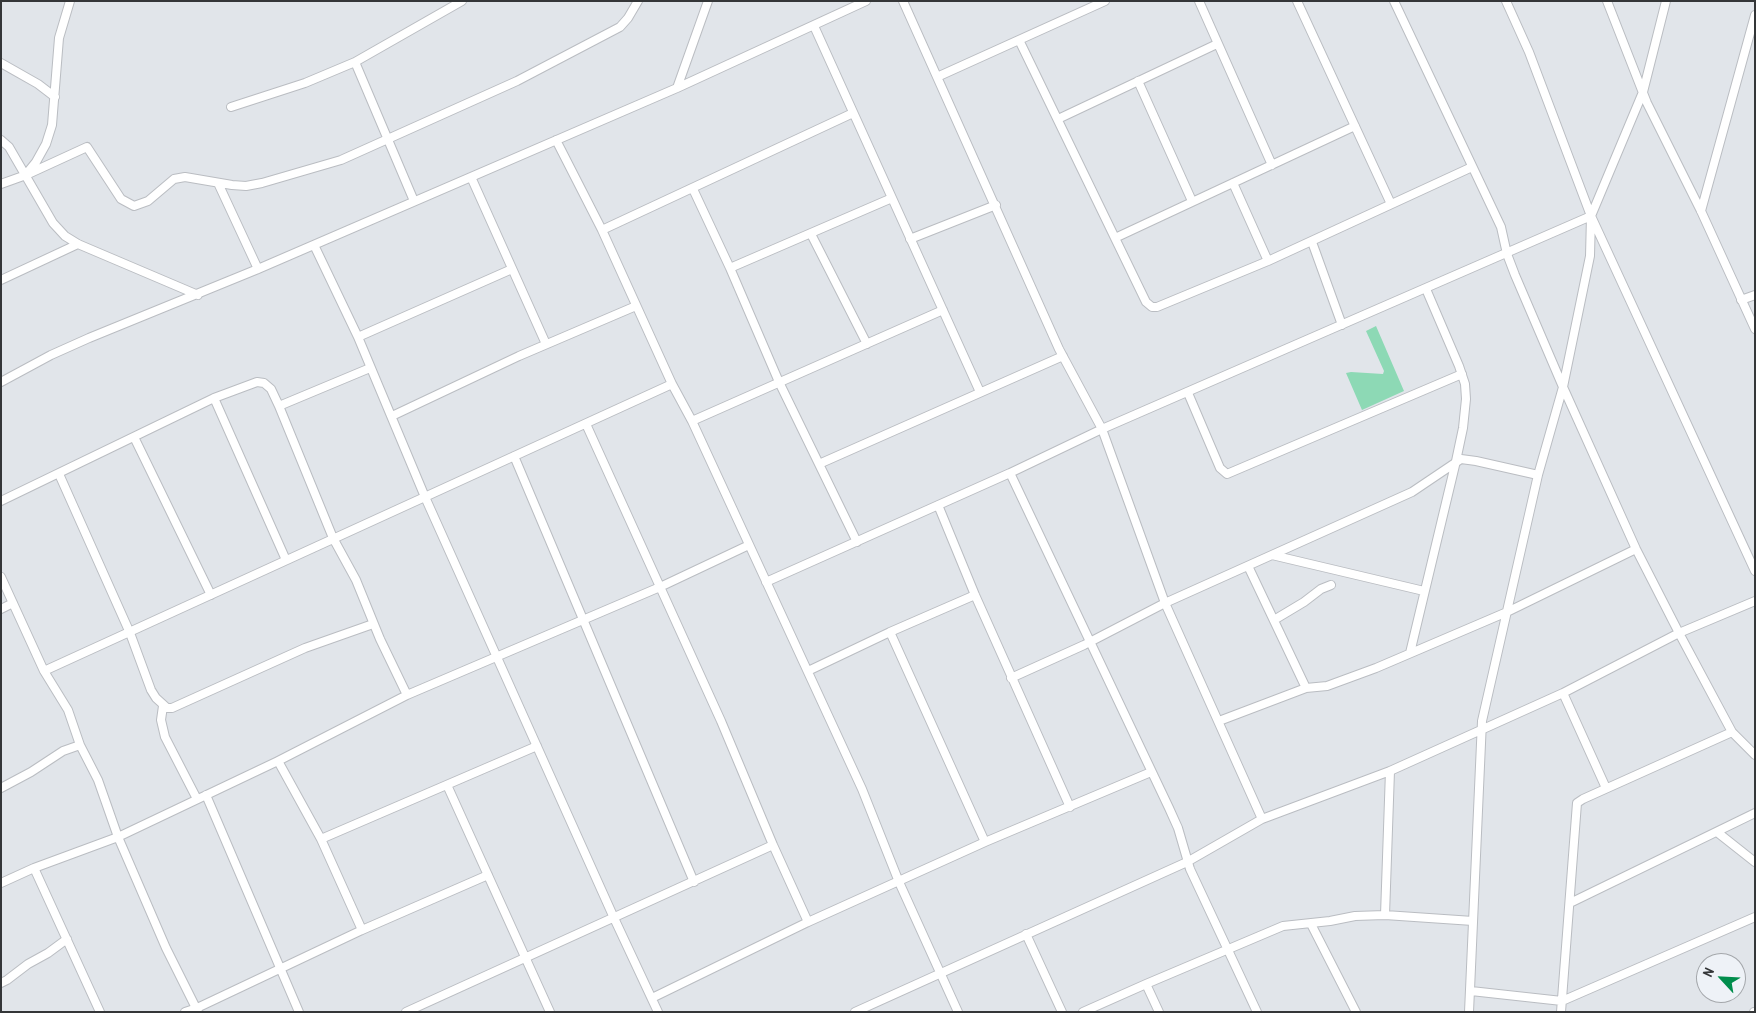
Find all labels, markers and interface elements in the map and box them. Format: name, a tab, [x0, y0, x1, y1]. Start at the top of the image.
north arrow	[1696, 953, 1746, 1003]
text: N	[1698, 965, 1718, 980]

